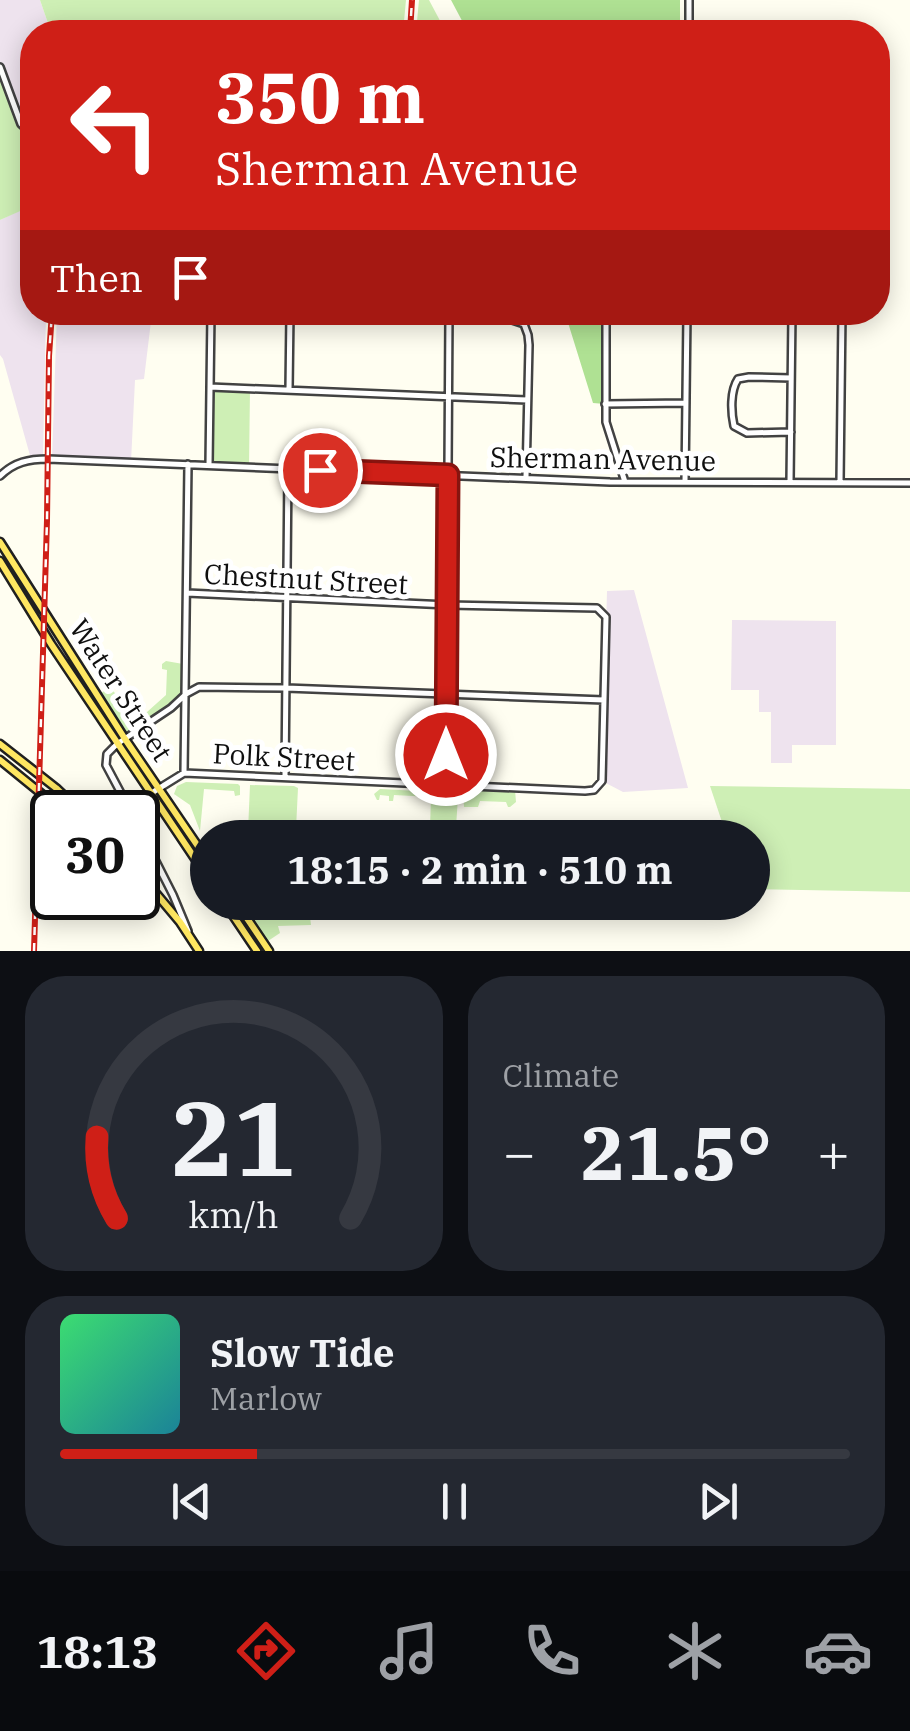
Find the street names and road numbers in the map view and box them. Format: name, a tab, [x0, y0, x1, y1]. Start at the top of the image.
street label: Sherman Avenue	[490, 438, 716, 479]
street label: Chestnut Street	[203, 555, 409, 602]
street label: Water Street	[62, 611, 181, 768]
street label: Polk Street	[212, 734, 356, 779]

